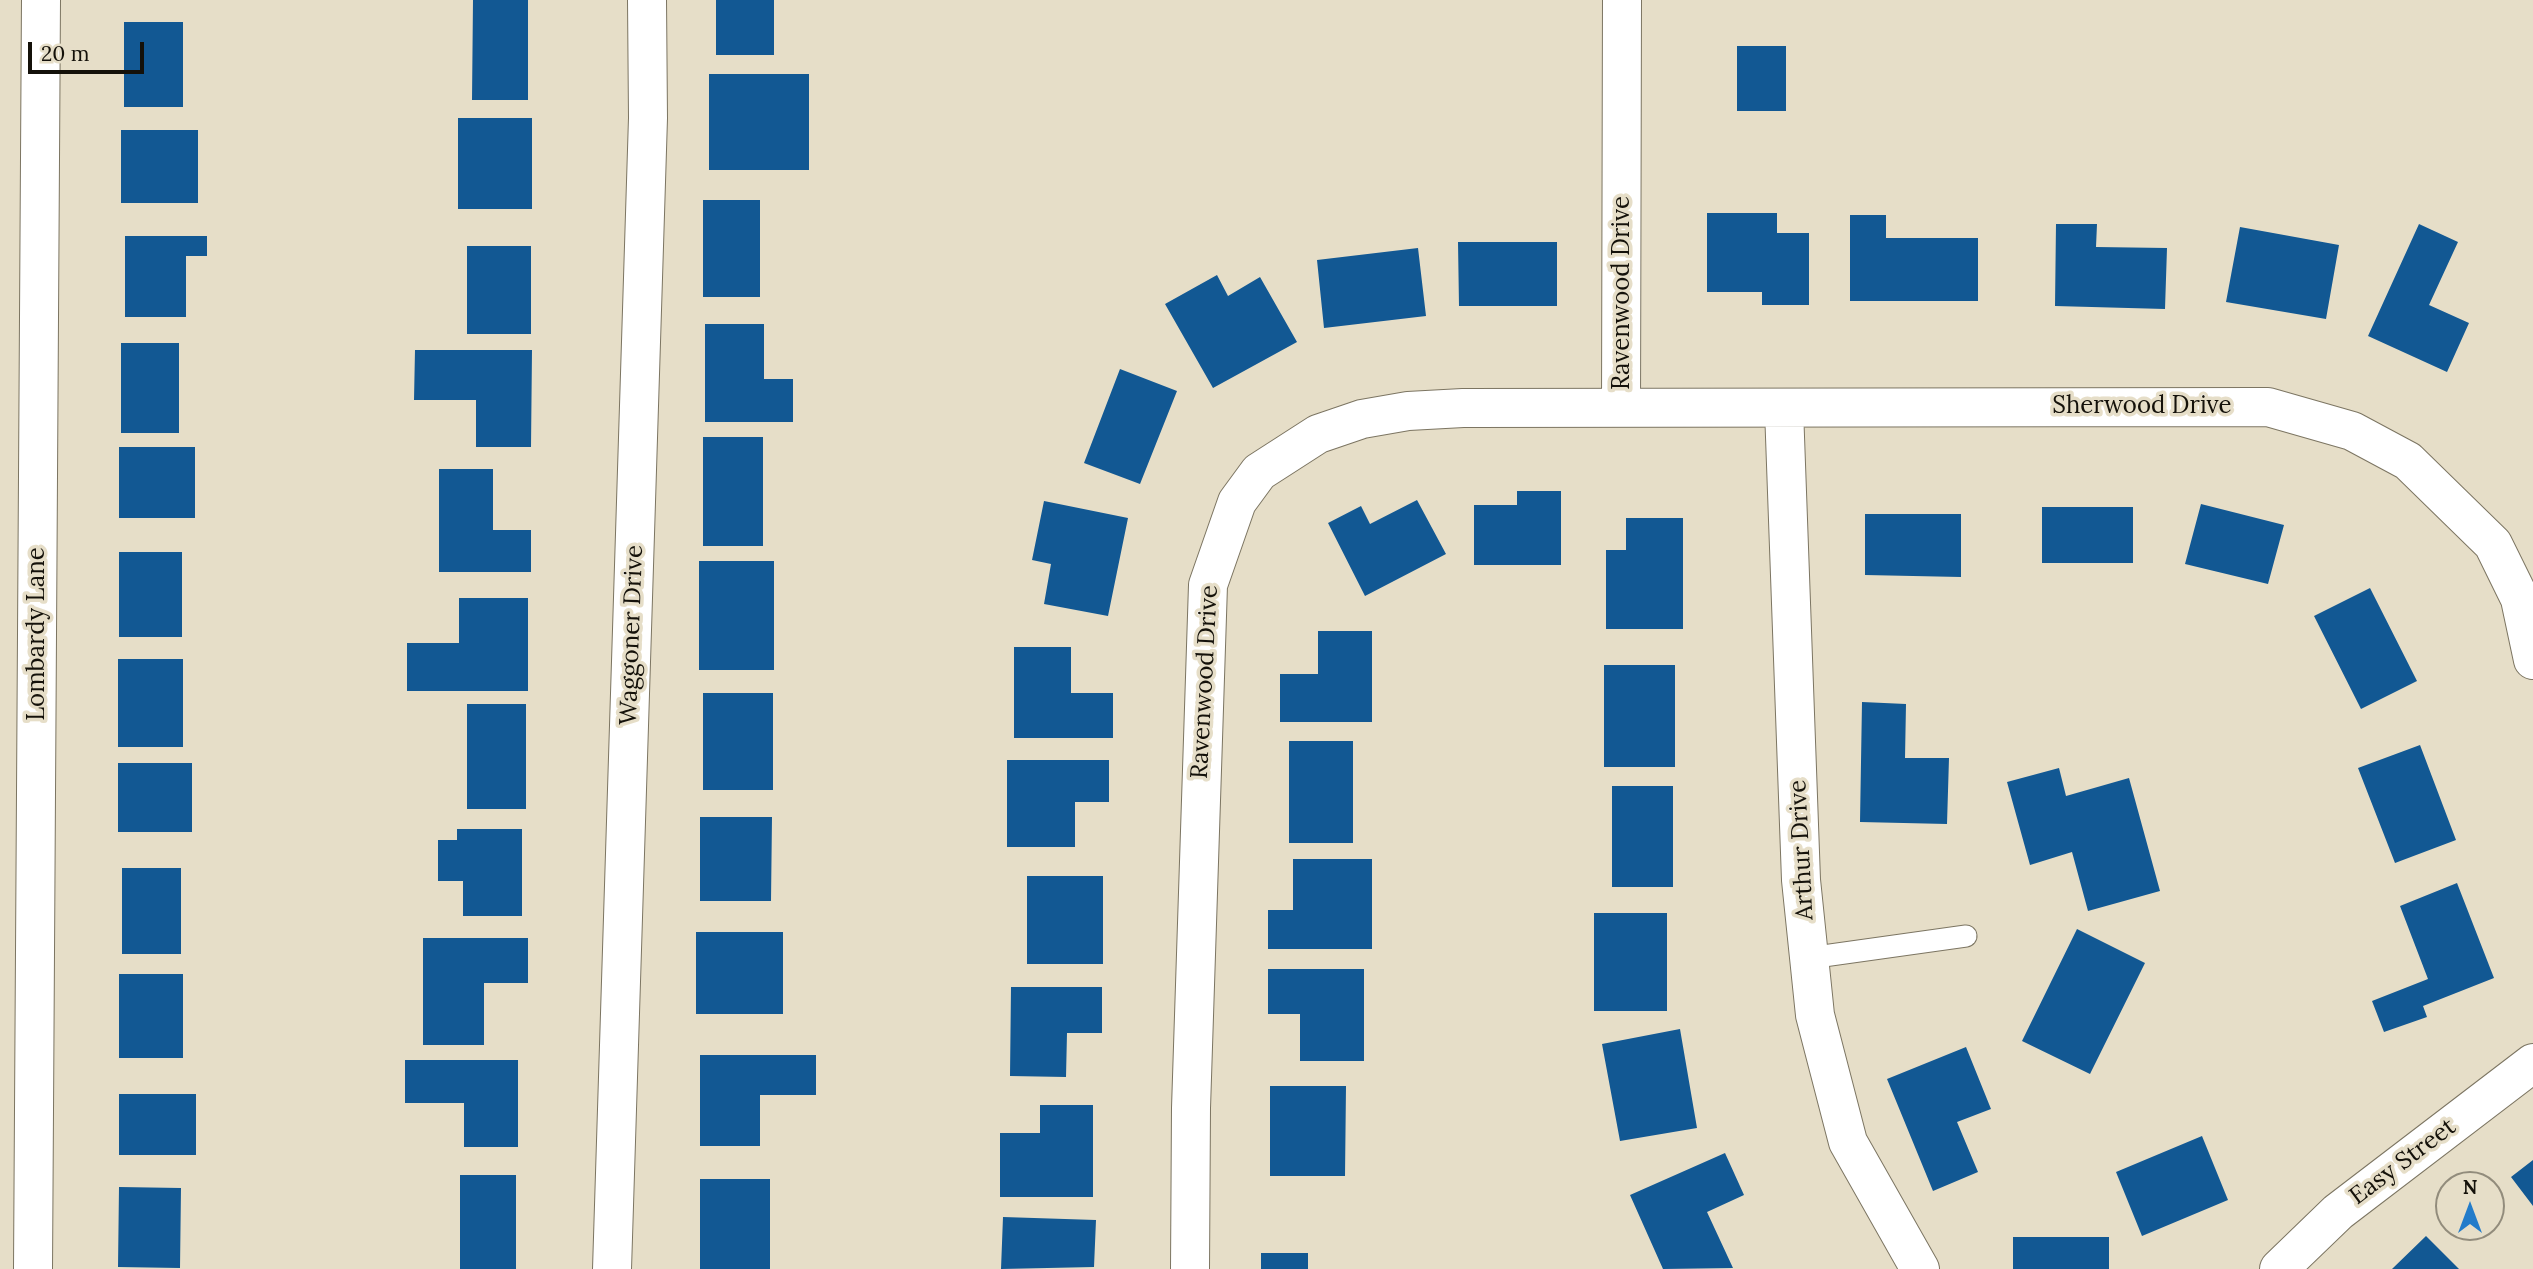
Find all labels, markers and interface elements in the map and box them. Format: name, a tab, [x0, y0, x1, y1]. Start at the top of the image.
scale bar	[32, 28, 147, 72]
text: 20 m	[41, 40, 90, 67]
street label: Ravenwood Drive	[1608, 196, 1636, 390]
street label: Sherwood Drive	[2052, 392, 2232, 420]
street label: Waggoner Drive	[614, 545, 650, 725]
street label: Lombardy Lane	[23, 547, 51, 721]
street label: Ravenwood Drive	[1186, 584, 1224, 780]
street label: Arthur Drive	[1784, 779, 1820, 921]
street label: Easy Street	[2344, 1113, 2462, 1211]
north arrow	[2435, 1171, 2505, 1241]
text: N	[2463, 1175, 2477, 1199]

